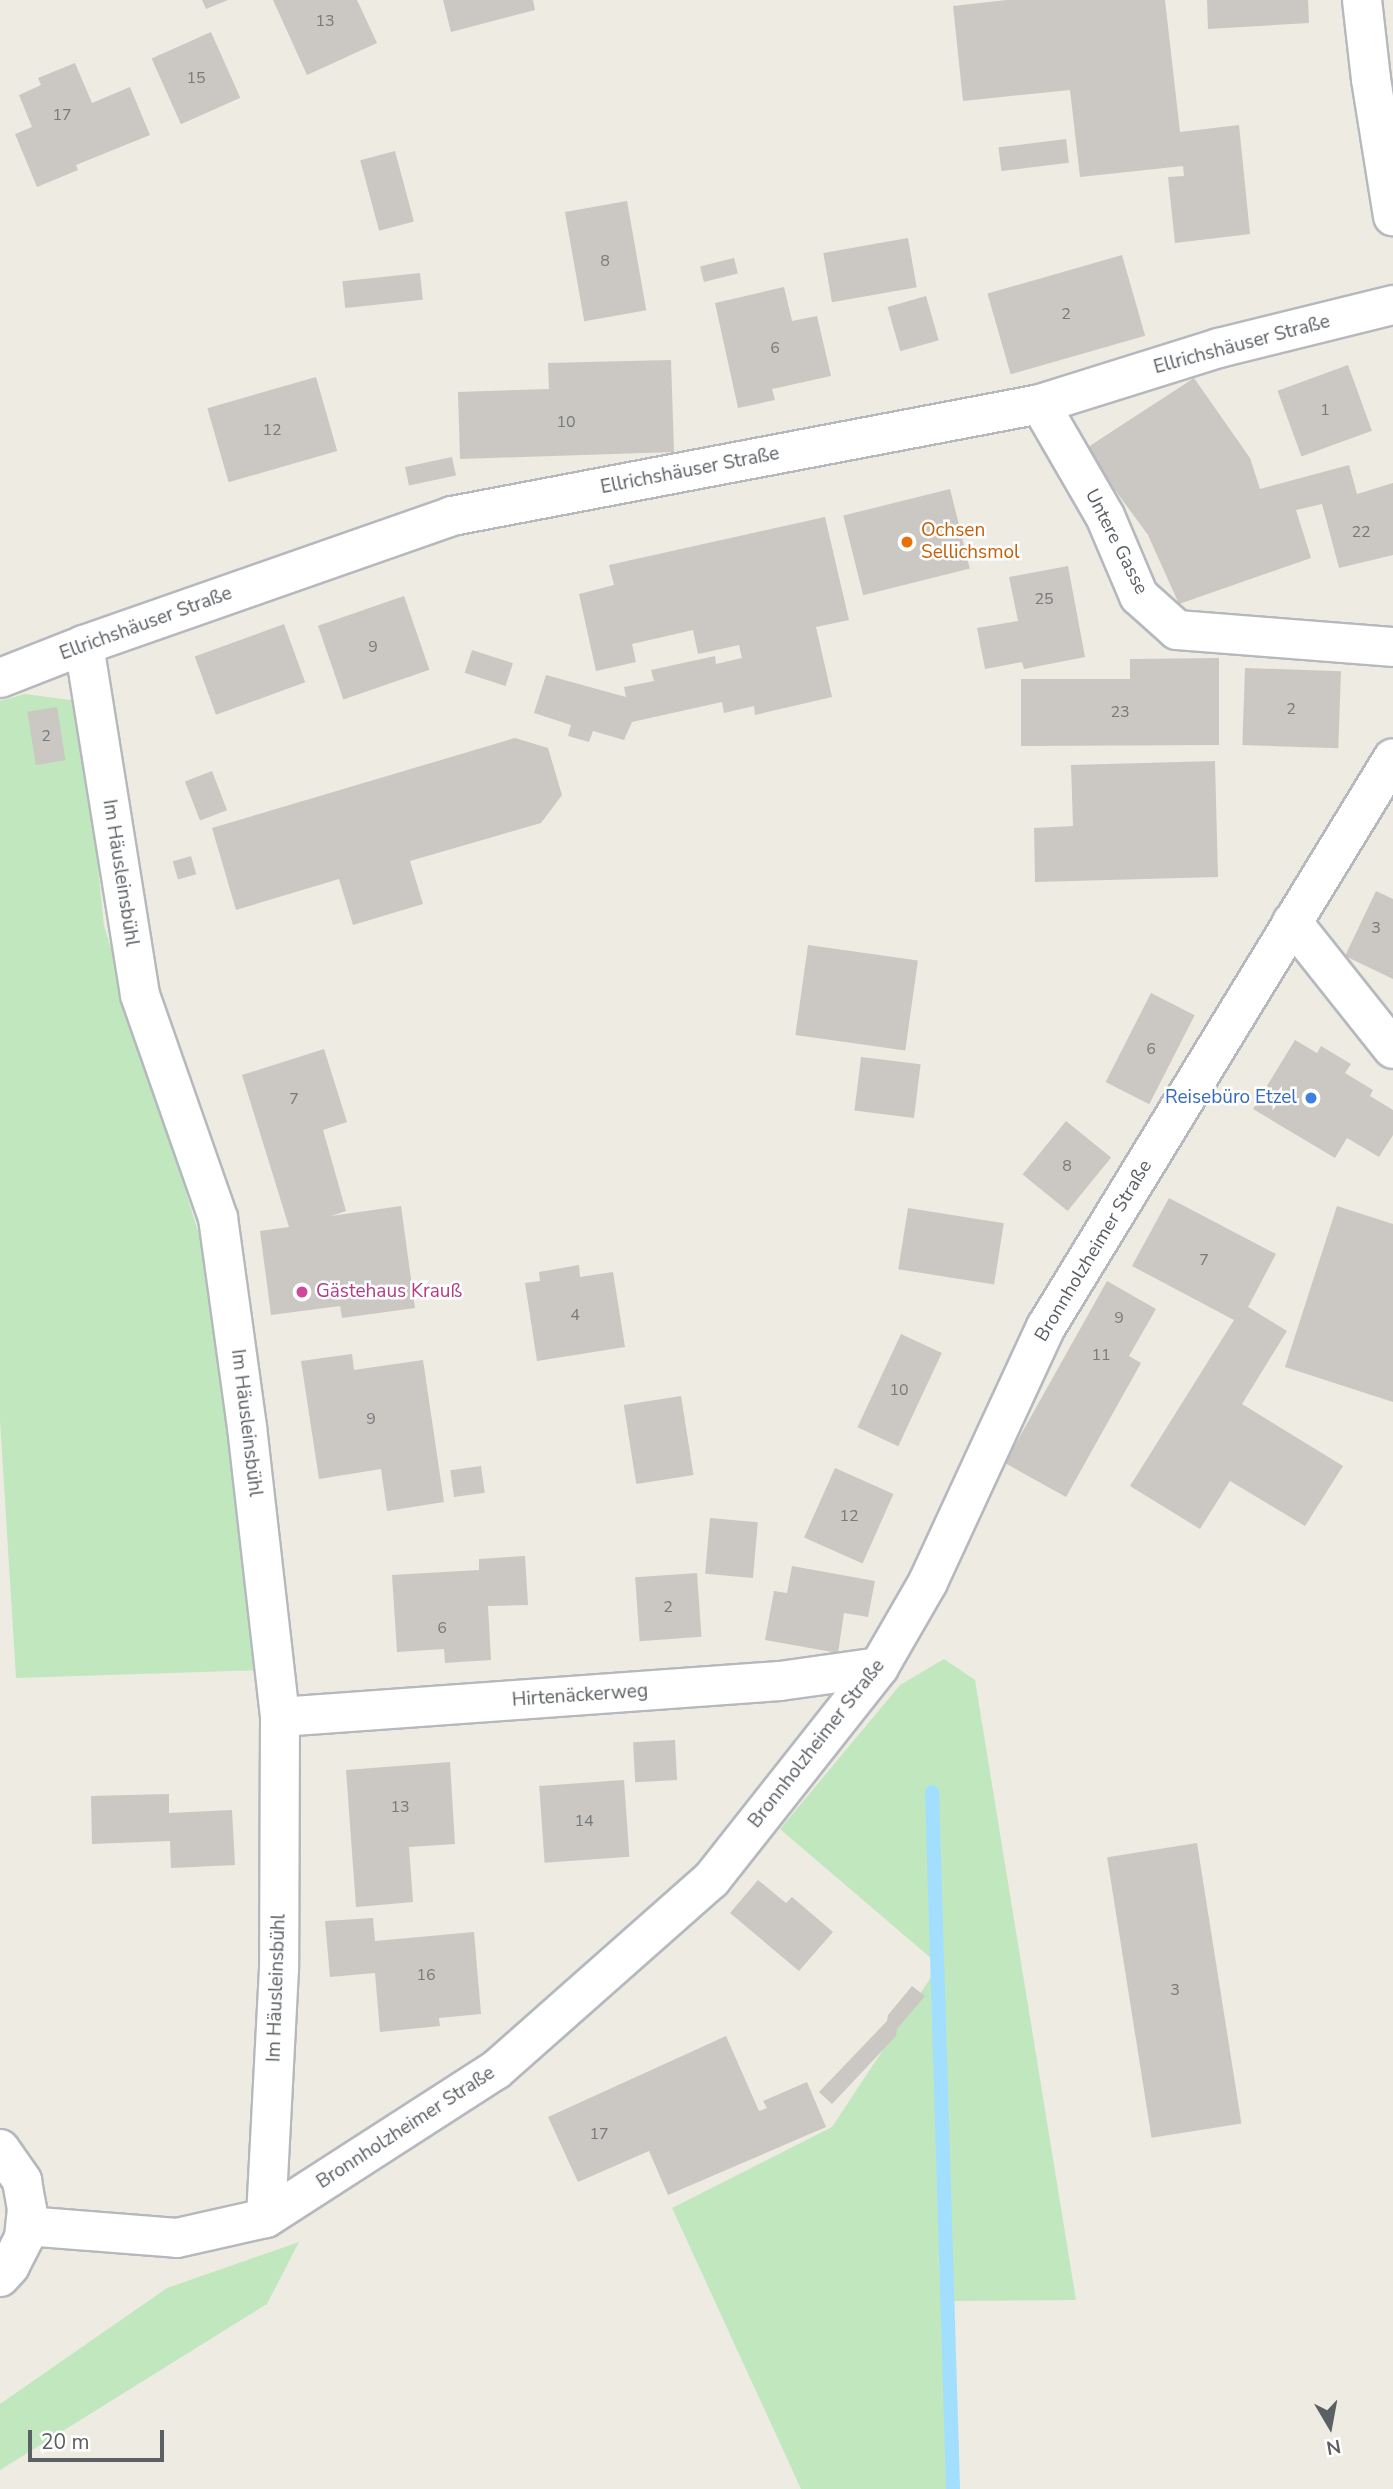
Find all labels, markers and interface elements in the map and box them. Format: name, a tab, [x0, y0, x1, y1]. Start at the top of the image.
house number: 13	[315, 11, 335, 31]
house number: 15	[186, 68, 206, 88]
house number: 17	[52, 105, 72, 125]
house number: 8	[600, 251, 610, 271]
house number: 2	[1061, 304, 1071, 324]
street label: Ellrichshäuser Straße	[1151, 310, 1333, 380]
house number: 6	[770, 338, 780, 358]
house number: 1	[1320, 400, 1330, 420]
house number: 10	[556, 412, 576, 432]
house number: 12	[262, 420, 282, 440]
street label: Ellrichshäuser Straße	[599, 442, 781, 500]
street label: Untere Gasse	[1080, 485, 1152, 599]
place label: Ochsen Sellichsmol	[921, 520, 1020, 564]
house number: 22	[1351, 522, 1371, 542]
marker: Ochsen Sellichsmol	[899, 534, 915, 550]
street label: Ellrichshäuser Straße	[57, 582, 235, 666]
house number: 25	[1034, 589, 1054, 609]
house number: 9	[368, 637, 378, 657]
house number: 2	[1286, 699, 1296, 719]
house number: 23	[1110, 702, 1130, 722]
house number: 2	[41, 726, 51, 746]
street label: Im Häusleinsbühl	[97, 798, 143, 948]
house number: 3	[1371, 918, 1381, 938]
house number: 6	[1146, 1039, 1156, 1059]
place label: Reisebüro Etzel	[1165, 1087, 1297, 1109]
house number: 7	[289, 1089, 299, 1109]
marker: Reisebüro Etzel	[1303, 1090, 1319, 1106]
street label: Bronnholzheimer Straße	[1031, 1156, 1157, 1346]
house number: 8	[1062, 1156, 1072, 1176]
house number: 7	[1199, 1250, 1209, 1270]
place label: Gästehaus Krauß	[316, 1281, 462, 1303]
marker: Gästehaus Krauß	[294, 1284, 310, 1300]
house number: 4	[570, 1305, 580, 1325]
house number: 9	[1114, 1308, 1124, 1328]
house number: 11	[1091, 1345, 1111, 1365]
street label: Im Häusleinsbühl	[226, 1348, 266, 1498]
house number: 10	[889, 1380, 909, 1400]
house number: 9	[366, 1409, 376, 1429]
house number: 12	[839, 1506, 859, 1526]
house number: 2	[663, 1597, 673, 1617]
house number: 6	[437, 1618, 447, 1638]
street label: Bronnholzheimer Straße	[744, 1655, 890, 1833]
street label: Hirtenäckerweg	[511, 1680, 649, 1712]
house number: 13	[390, 1797, 410, 1817]
house number: 14	[574, 1811, 594, 1831]
street label: Im Häusleinsbühl	[263, 1913, 291, 2063]
house number: 16	[416, 1965, 436, 1985]
house number: 3	[1170, 1980, 1180, 2000]
street label: Bronnholzheimer Straße	[313, 2062, 499, 2194]
house number: 17	[589, 2124, 609, 2144]
north arrow	[1295, 2391, 1365, 2461]
scale bar	[32, 2416, 168, 2460]
text: 20 m	[41, 2428, 90, 2456]
text: N	[1324, 2433, 1343, 2461]

